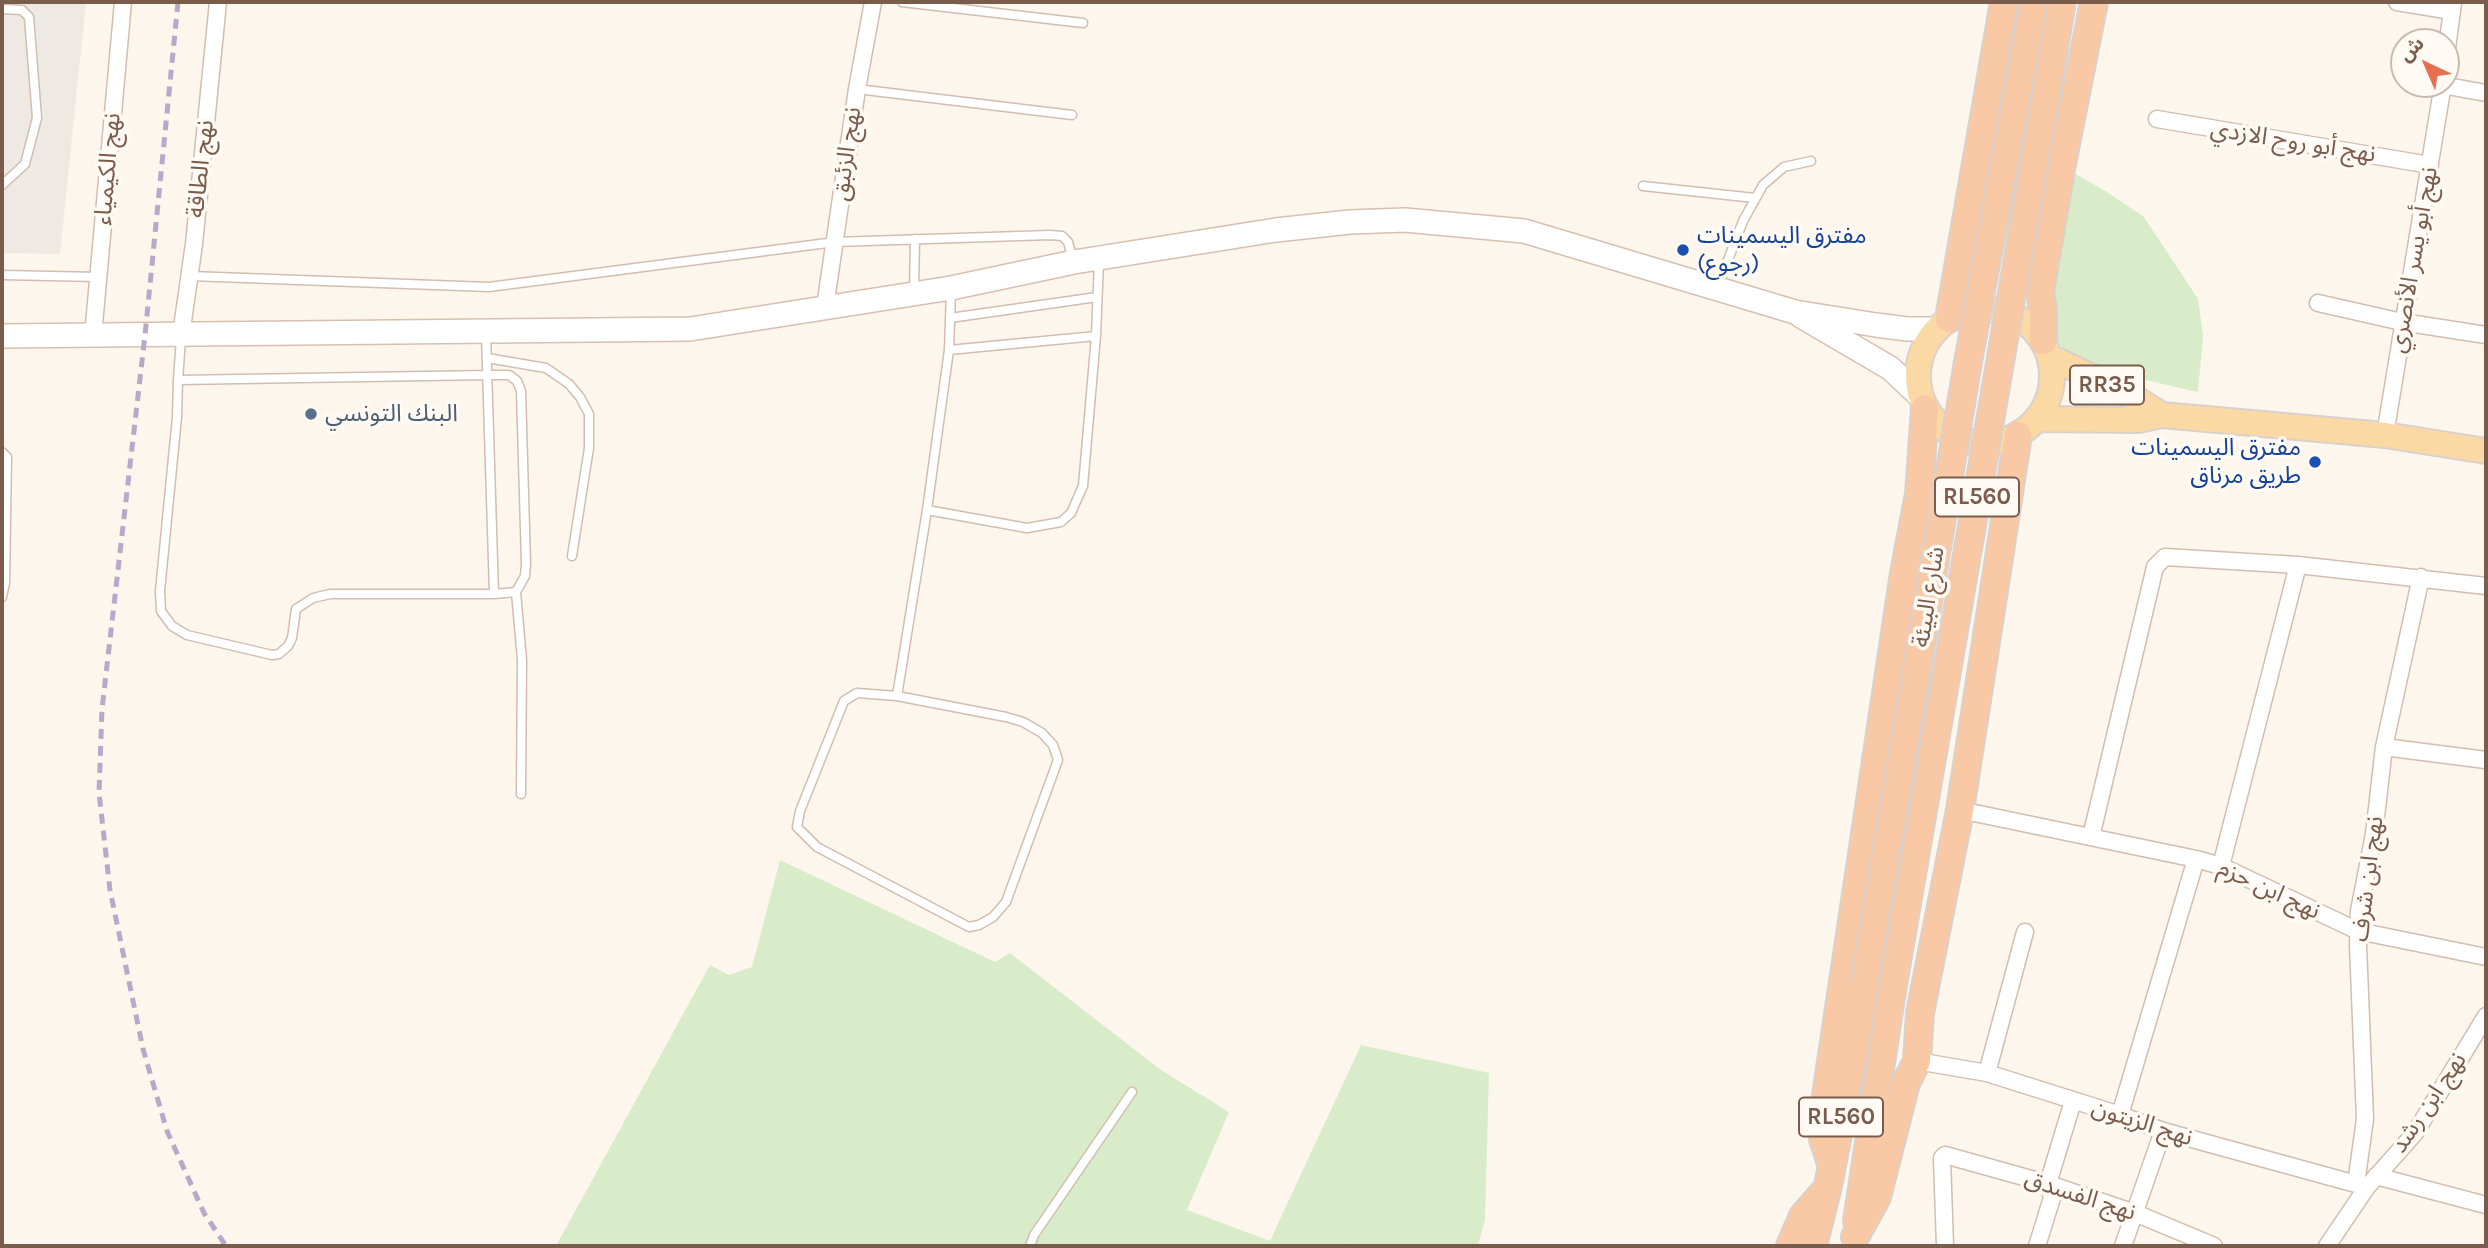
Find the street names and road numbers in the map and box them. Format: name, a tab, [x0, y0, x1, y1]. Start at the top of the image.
street label: نهج الزئبق	[826, 105, 868, 203]
street label: نهج الكيمياء	[89, 112, 127, 226]
street label: نهج أبو روح الازدي	[2208, 115, 2378, 169]
street label: نهج الطاقة	[182, 119, 220, 219]
street label: نهج أبو يسر الأنصري	[2383, 165, 2445, 355]
road number: RR35	[2070, 366, 2144, 404]
road number: RL560	[1935, 477, 2019, 516]
street label: شارع البيئة	[1907, 545, 1951, 649]
street label: نهج ابن شرف	[2346, 814, 2390, 944]
street label: نهج ابن حزم	[2213, 854, 2325, 926]
street label: نهج ابن رشد	[2385, 1047, 2473, 1159]
street label: نهج الزيتون	[2088, 1093, 2196, 1153]
road number: RL560	[1799, 1098, 1883, 1136]
street label: نهج الفسدق	[2021, 1164, 2139, 1228]

